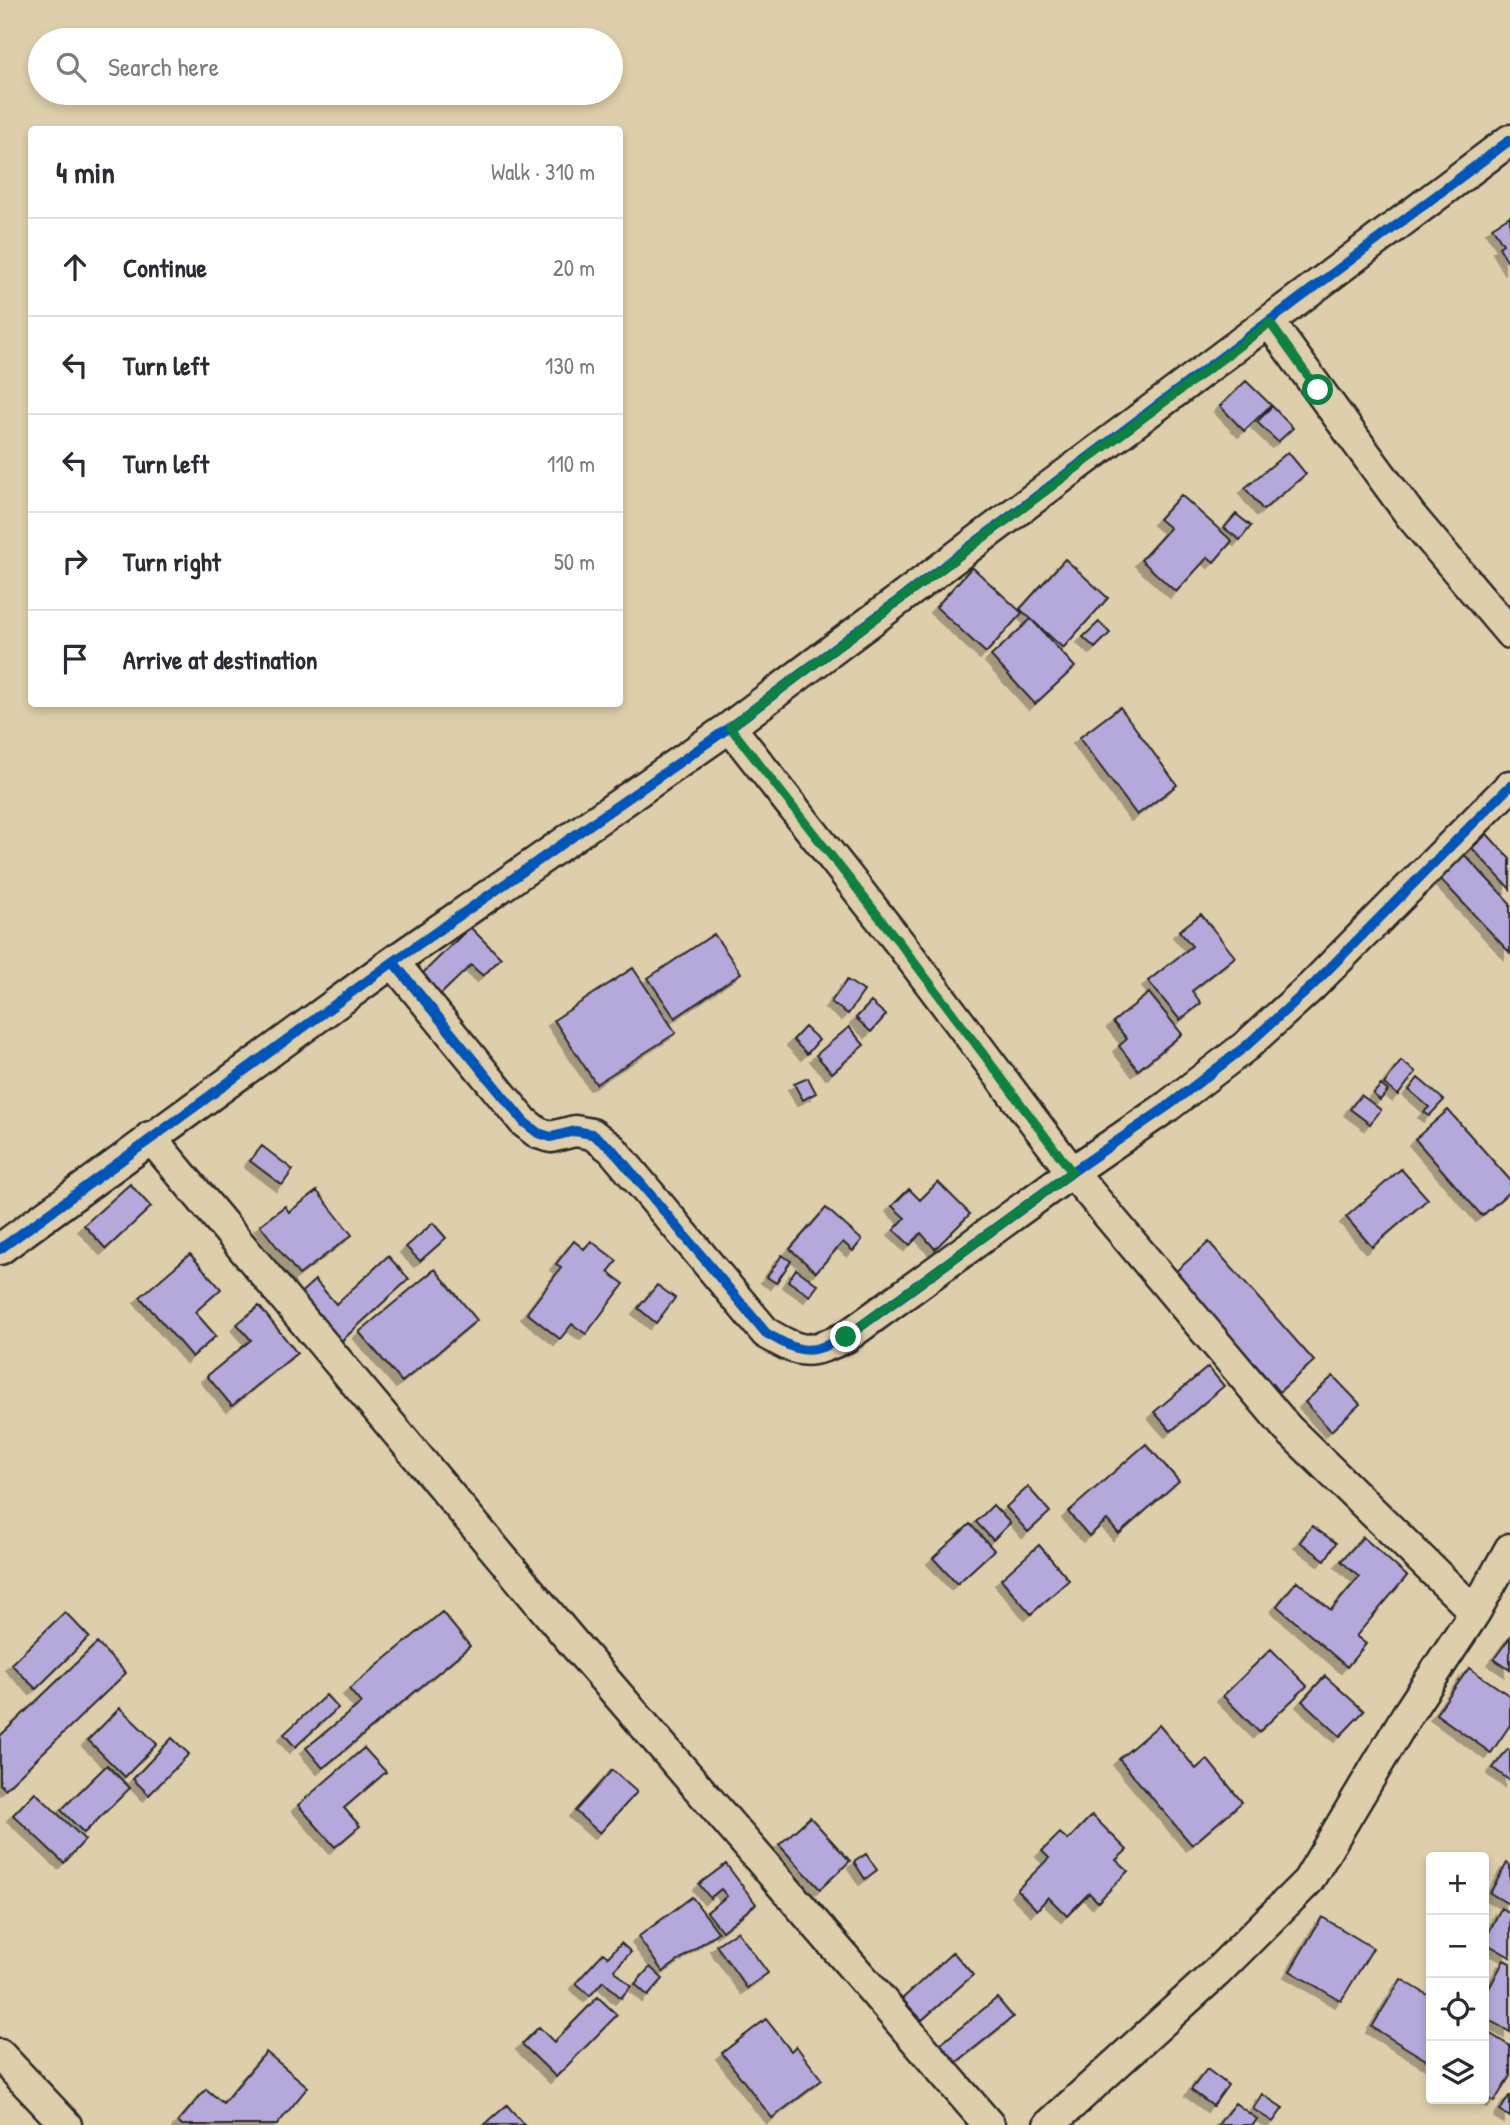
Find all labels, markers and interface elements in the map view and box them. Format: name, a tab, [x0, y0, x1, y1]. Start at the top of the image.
search box	[28, 28, 623, 105]
icon: search	[52, 48, 90, 86]
text: Search here	[108, 49, 219, 84]
text: 4 min	[56, 152, 115, 192]
text: Walk · 310 m	[491, 156, 595, 187]
icon: ahead	[56, 248, 94, 286]
text: Continue	[123, 250, 207, 285]
text: 20 m	[553, 252, 595, 283]
icon: left	[56, 346, 94, 384]
text: Turn left	[123, 348, 209, 383]
text: 130 m	[545, 350, 595, 381]
route start	[1302, 374, 1333, 405]
icon: left	[56, 444, 94, 482]
text: Turn left	[123, 446, 209, 481]
text: 110 m	[547, 448, 595, 479]
icon: right	[56, 542, 94, 580]
text: Turn right	[123, 544, 221, 579]
text: 50 m	[554, 546, 595, 577]
icon: arrive	[56, 640, 94, 678]
text: Arrive at destination	[123, 642, 318, 677]
route end	[830, 1321, 861, 1352]
map controls	[1426, 1852, 1489, 2104]
button: +	[1426, 1852, 1489, 1915]
button: −	[1426, 1915, 1489, 1978]
button: locate	[1426, 1978, 1489, 2041]
button: layers	[1426, 2041, 1489, 2104]

